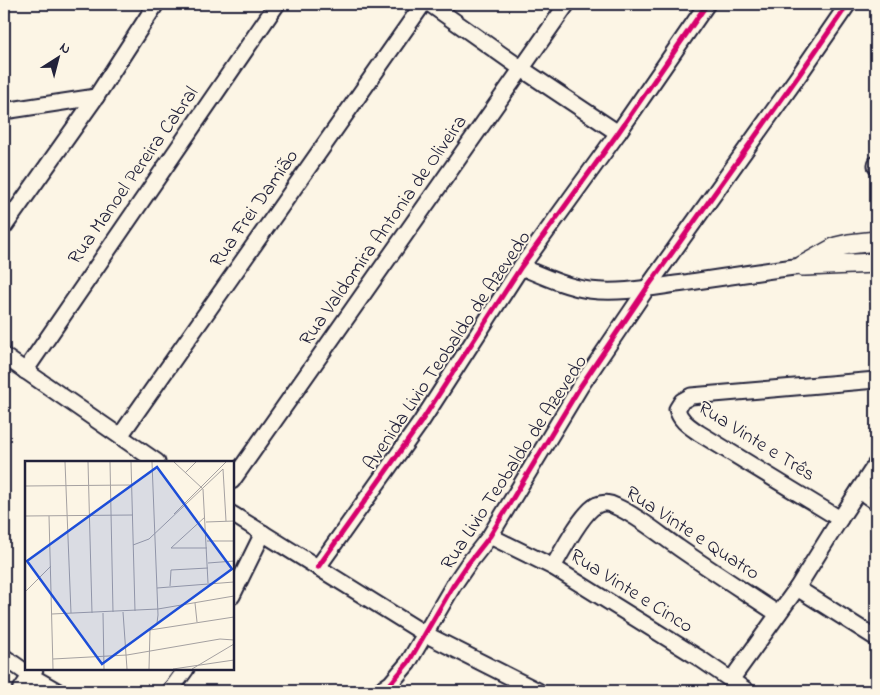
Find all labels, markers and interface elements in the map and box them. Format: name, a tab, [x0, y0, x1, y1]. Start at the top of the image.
north arrow	[32, 32, 82, 82]
text: N	[55, 37, 75, 60]
street label: Rua Manoel Pereira Cabral	[61, 81, 207, 271]
street label: Rua Valdomira Antonia de Oliveira	[293, 110, 475, 352]
street label: Rua Frei Damião	[203, 144, 307, 274]
street label: Avenida Livio Teobaldo de Azevedo	[357, 226, 539, 476]
street label: Rua Livio Teobaldo de Azevedo	[434, 350, 596, 576]
street label: Rua Vinte e Três	[692, 394, 820, 490]
inset map	[25, 461, 234, 670]
street label: Rua Vinte e Quatro	[619, 480, 765, 588]
street label: Rua Vinte e Cinco	[564, 542, 698, 642]

